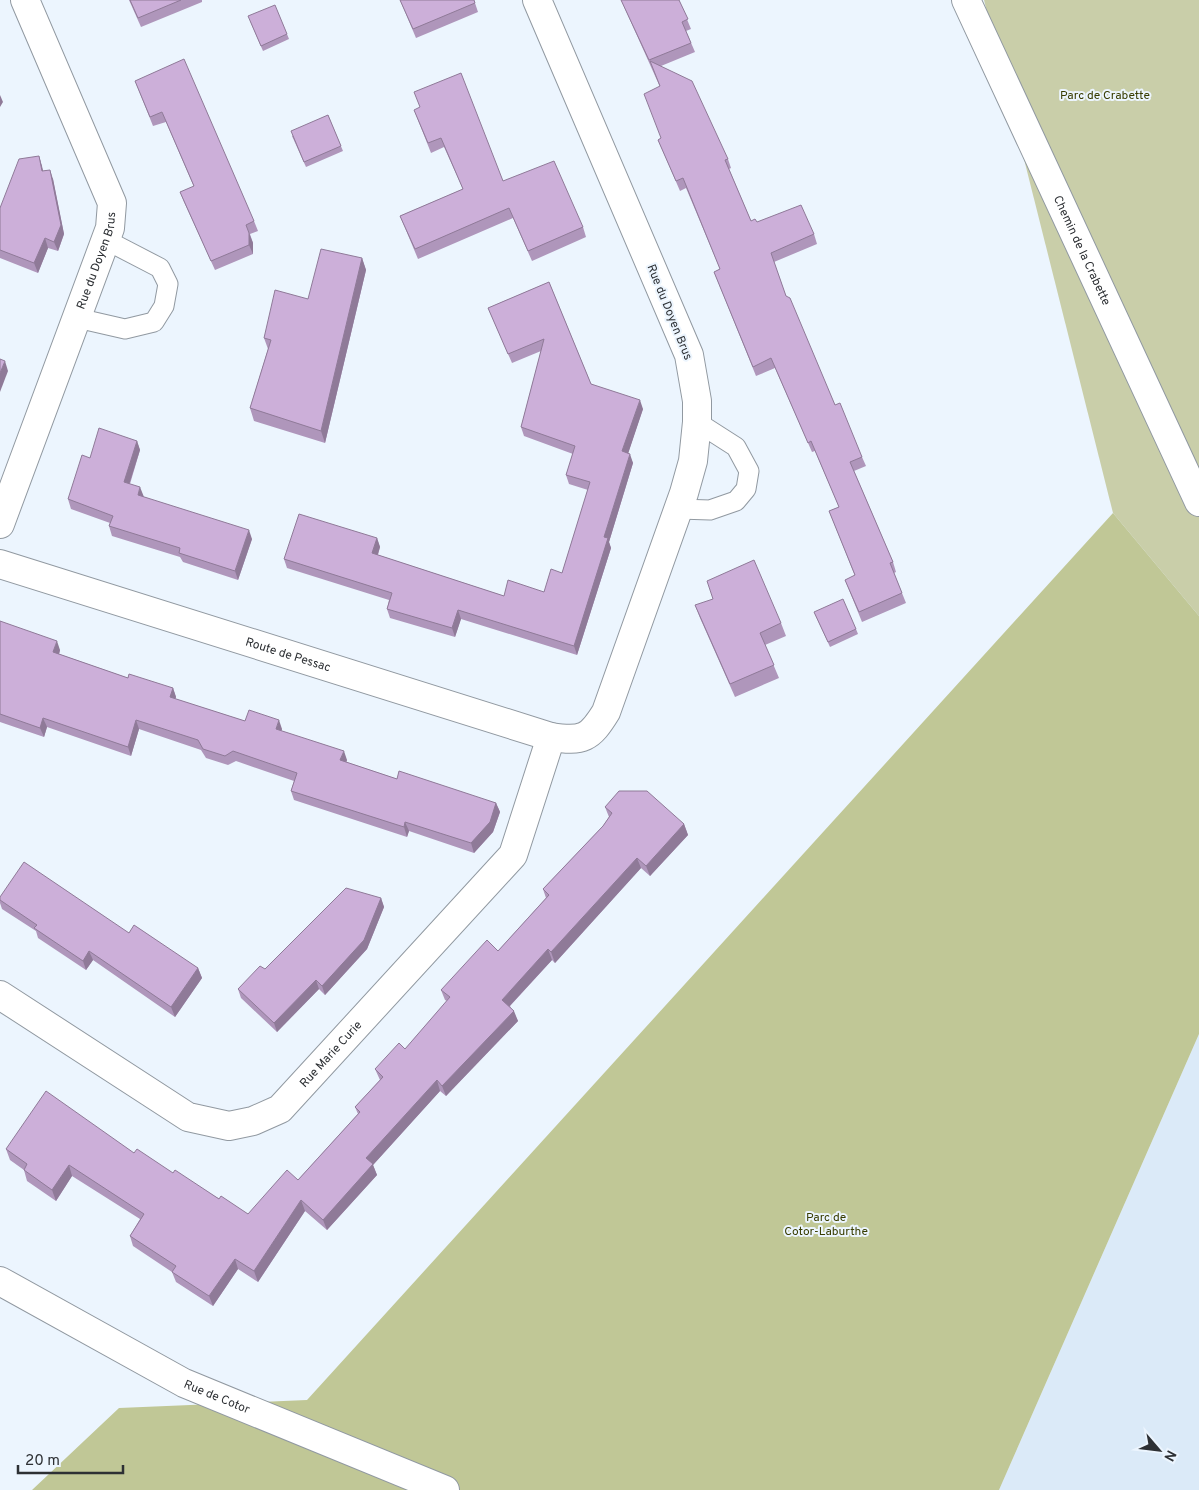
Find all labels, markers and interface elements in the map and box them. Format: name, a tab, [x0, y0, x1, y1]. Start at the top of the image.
park label: Parc de Crabette	[1060, 88, 1150, 104]
street label: Chemin de la Crabette	[1049, 193, 1114, 308]
street label: Rue du Doyen Brus	[74, 211, 120, 312]
street label: Rue du Doyen Brus	[643, 262, 696, 363]
street label: Route de Pessac	[243, 635, 332, 676]
street label: Rue Marie Curie	[297, 1018, 366, 1091]
park label: Parc de Cotor-Laburthe	[784, 1210, 868, 1240]
street label: Rue de Cotor	[181, 1377, 252, 1418]
north arrow	[1134, 1425, 1184, 1475]
scale bar	[18, 1442, 122, 1474]
text: N	[1159, 1447, 1179, 1464]
text: 20 m	[25, 1452, 60, 1471]

